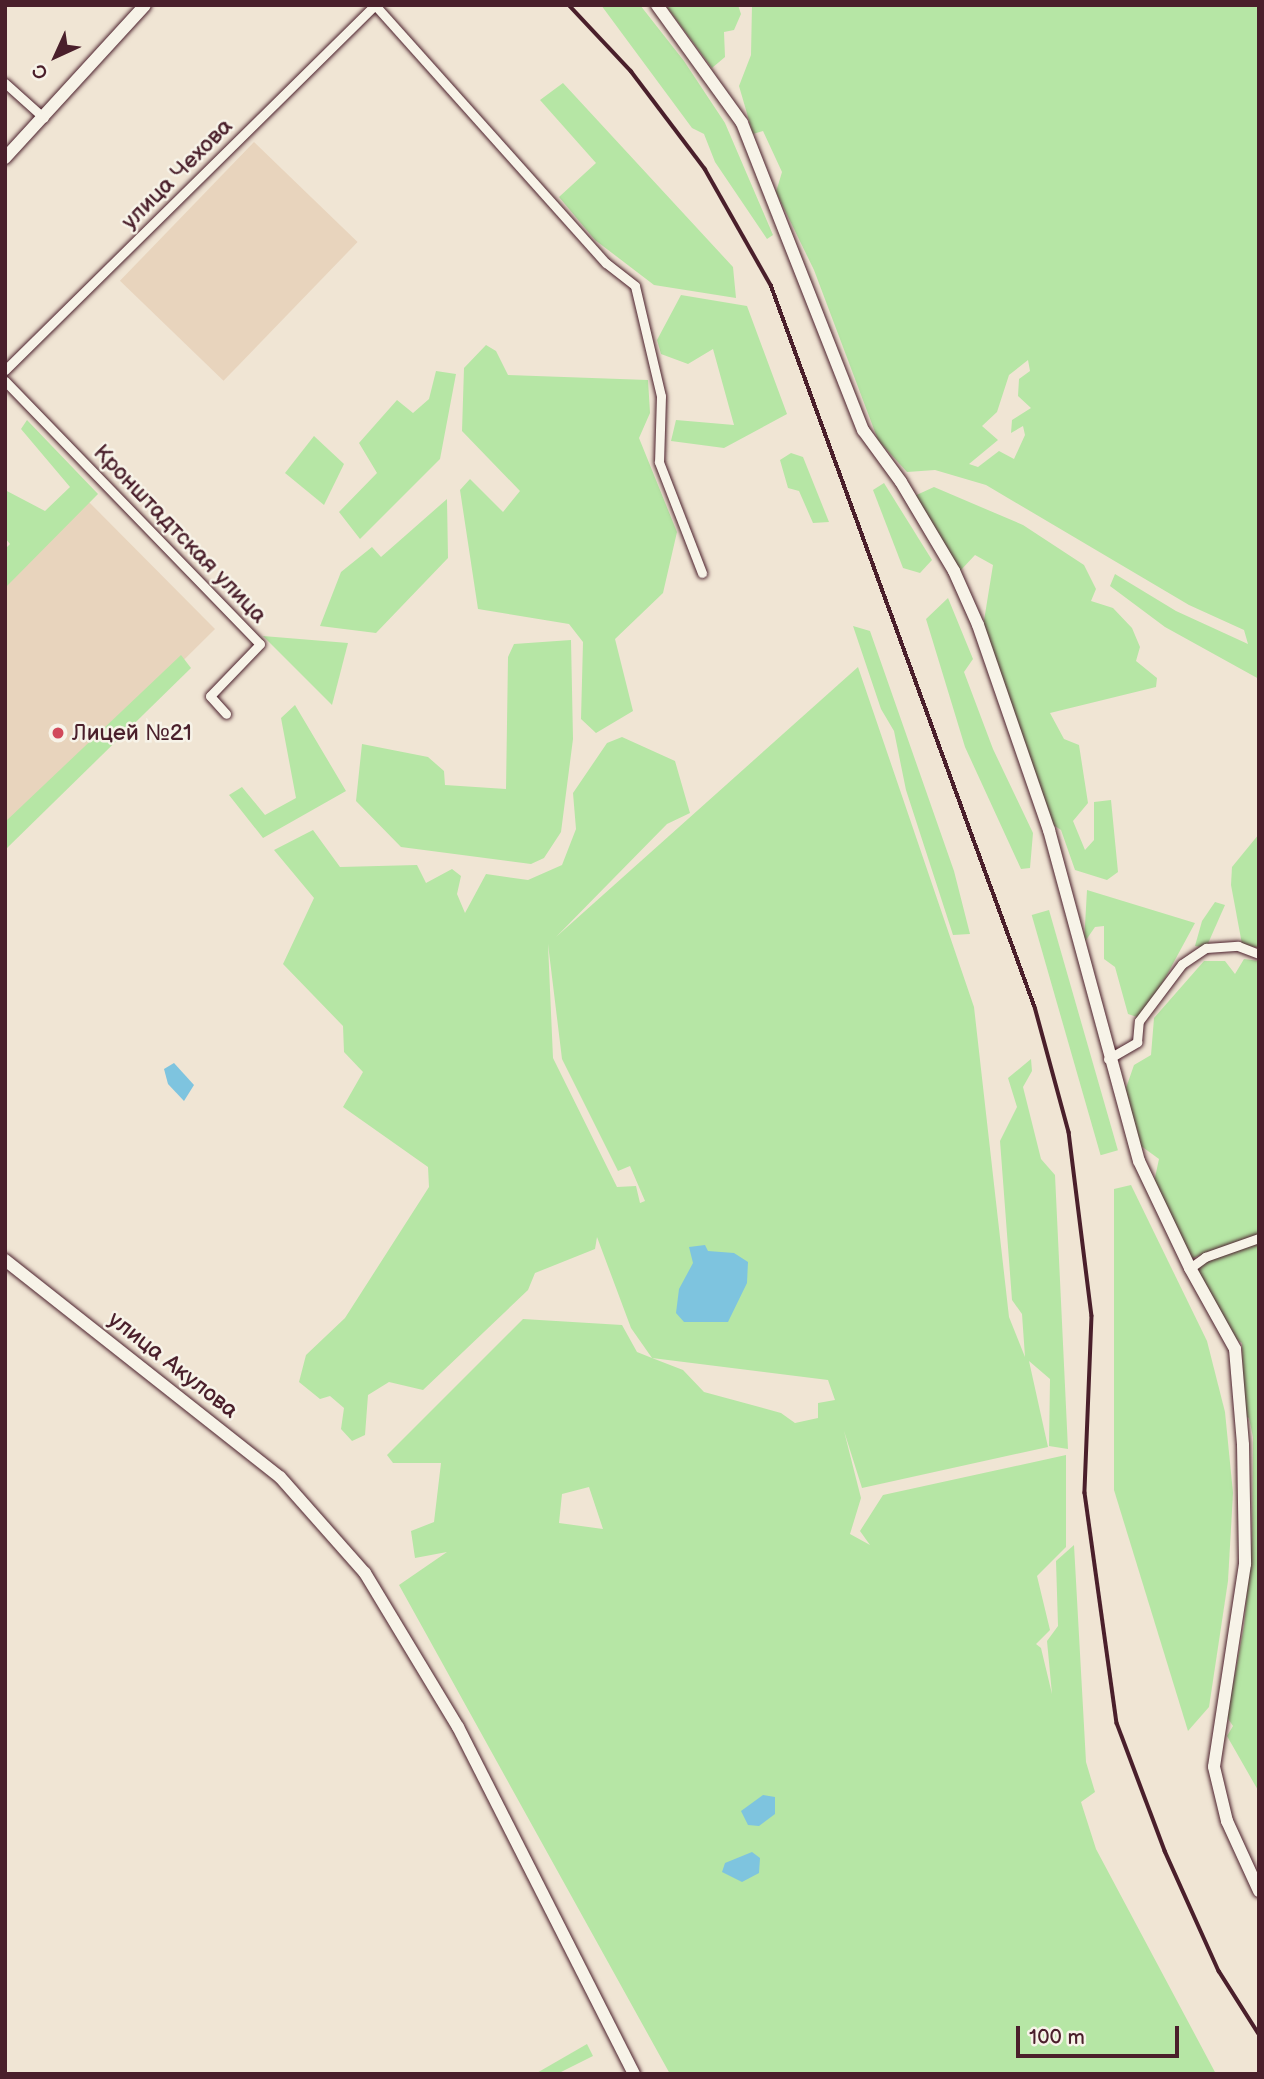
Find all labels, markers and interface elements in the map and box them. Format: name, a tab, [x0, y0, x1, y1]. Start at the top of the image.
north arrow	[21, 21, 91, 91]
text: С	[28, 58, 54, 84]
street label: улица Чехова	[116, 113, 238, 235]
street label: Кронштадтская улица	[87, 439, 273, 629]
place label: Лицей №21	[72, 719, 192, 747]
marker: Лицей №21	[50, 725, 66, 741]
street label: улица Акулова	[103, 1306, 243, 1424]
scale bar	[1019, 2012, 1182, 2056]
text: 100 m	[1029, 2025, 1085, 2050]

